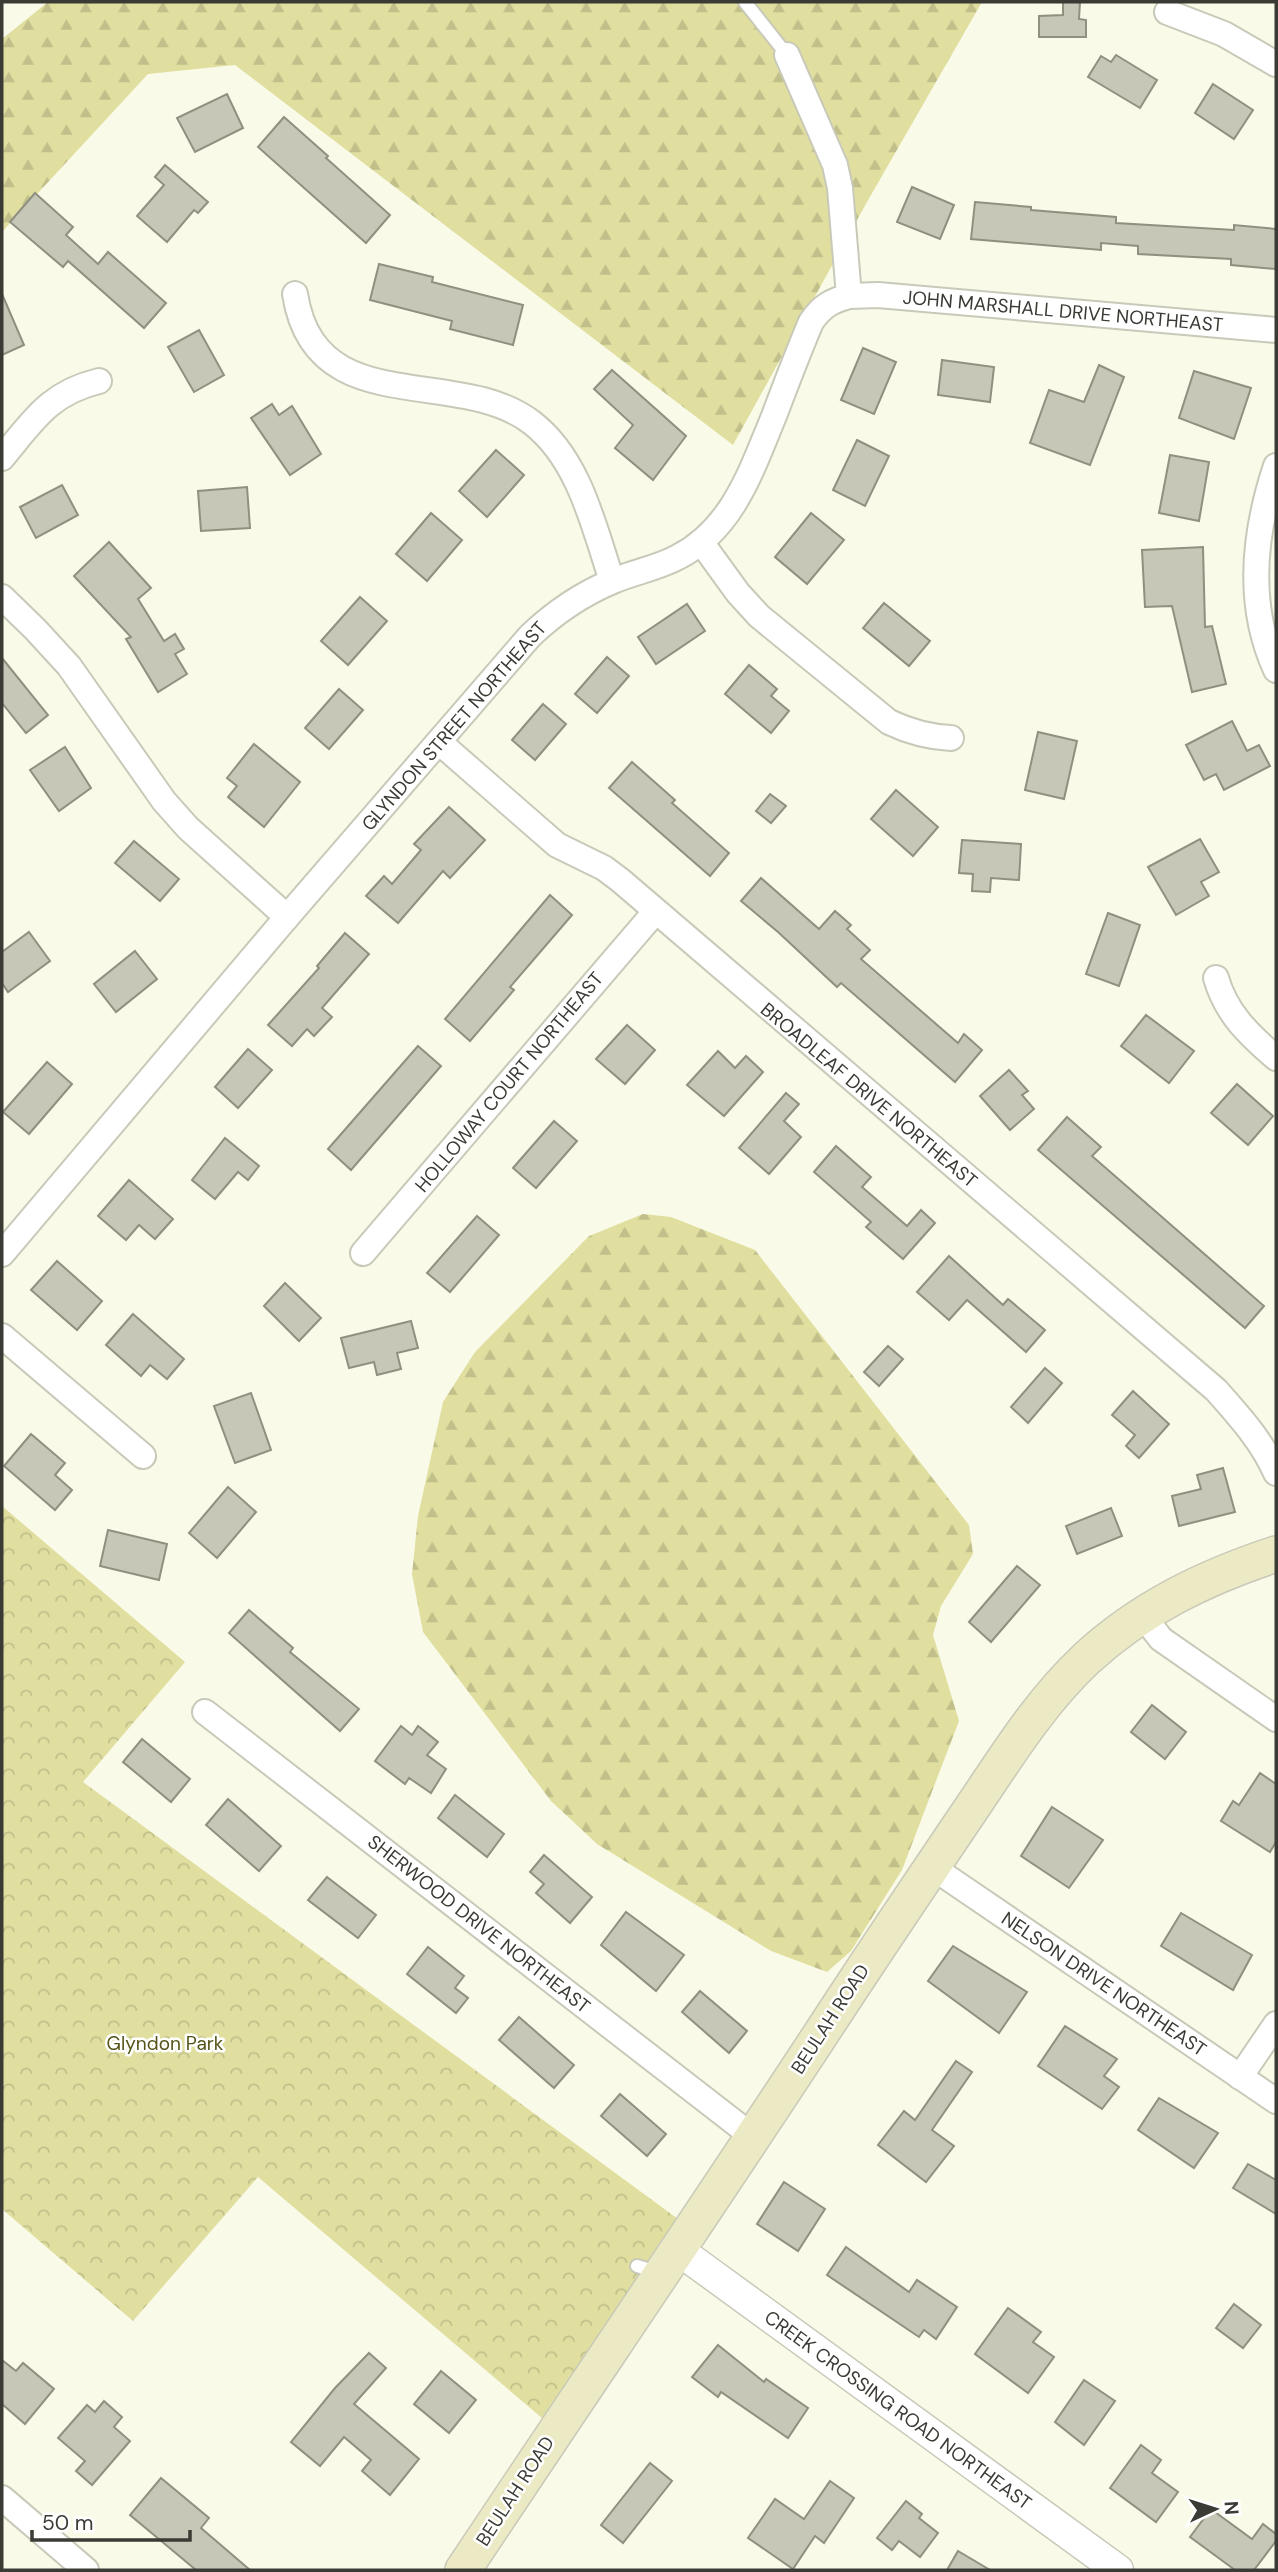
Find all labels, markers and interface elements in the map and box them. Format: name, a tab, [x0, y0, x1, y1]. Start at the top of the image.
street label: JOHN MARSHALL DRIVE NORTHEAST	[902, 285, 1225, 337]
street label: GLYNDON STREET NORTHEAST	[356, 616, 552, 836]
street label: HOLLOWAY COURT NORTHEAST	[409, 966, 609, 1197]
street label: BROADLEAF DRIVE NORTHEAST	[755, 997, 983, 1193]
street label: SHERWOOD DRIVE NORTHEAST	[363, 1829, 596, 2019]
street label: NELSON DRIVE NORTHEAST	[997, 1906, 1212, 2062]
street label: BEULAH ROAD	[785, 1959, 875, 2079]
park label: Glyndon Park	[107, 2031, 224, 2056]
street label: CREEK CROSSING ROAD NORTHEAST	[759, 2305, 1037, 2516]
street label: BEULAH ROAD	[470, 2431, 560, 2551]
north arrow	[1180, 2474, 1250, 2544]
scale bar	[32, 2498, 189, 2542]
text: N	[1219, 2500, 1244, 2516]
text: 50 m	[42, 2509, 93, 2537]

